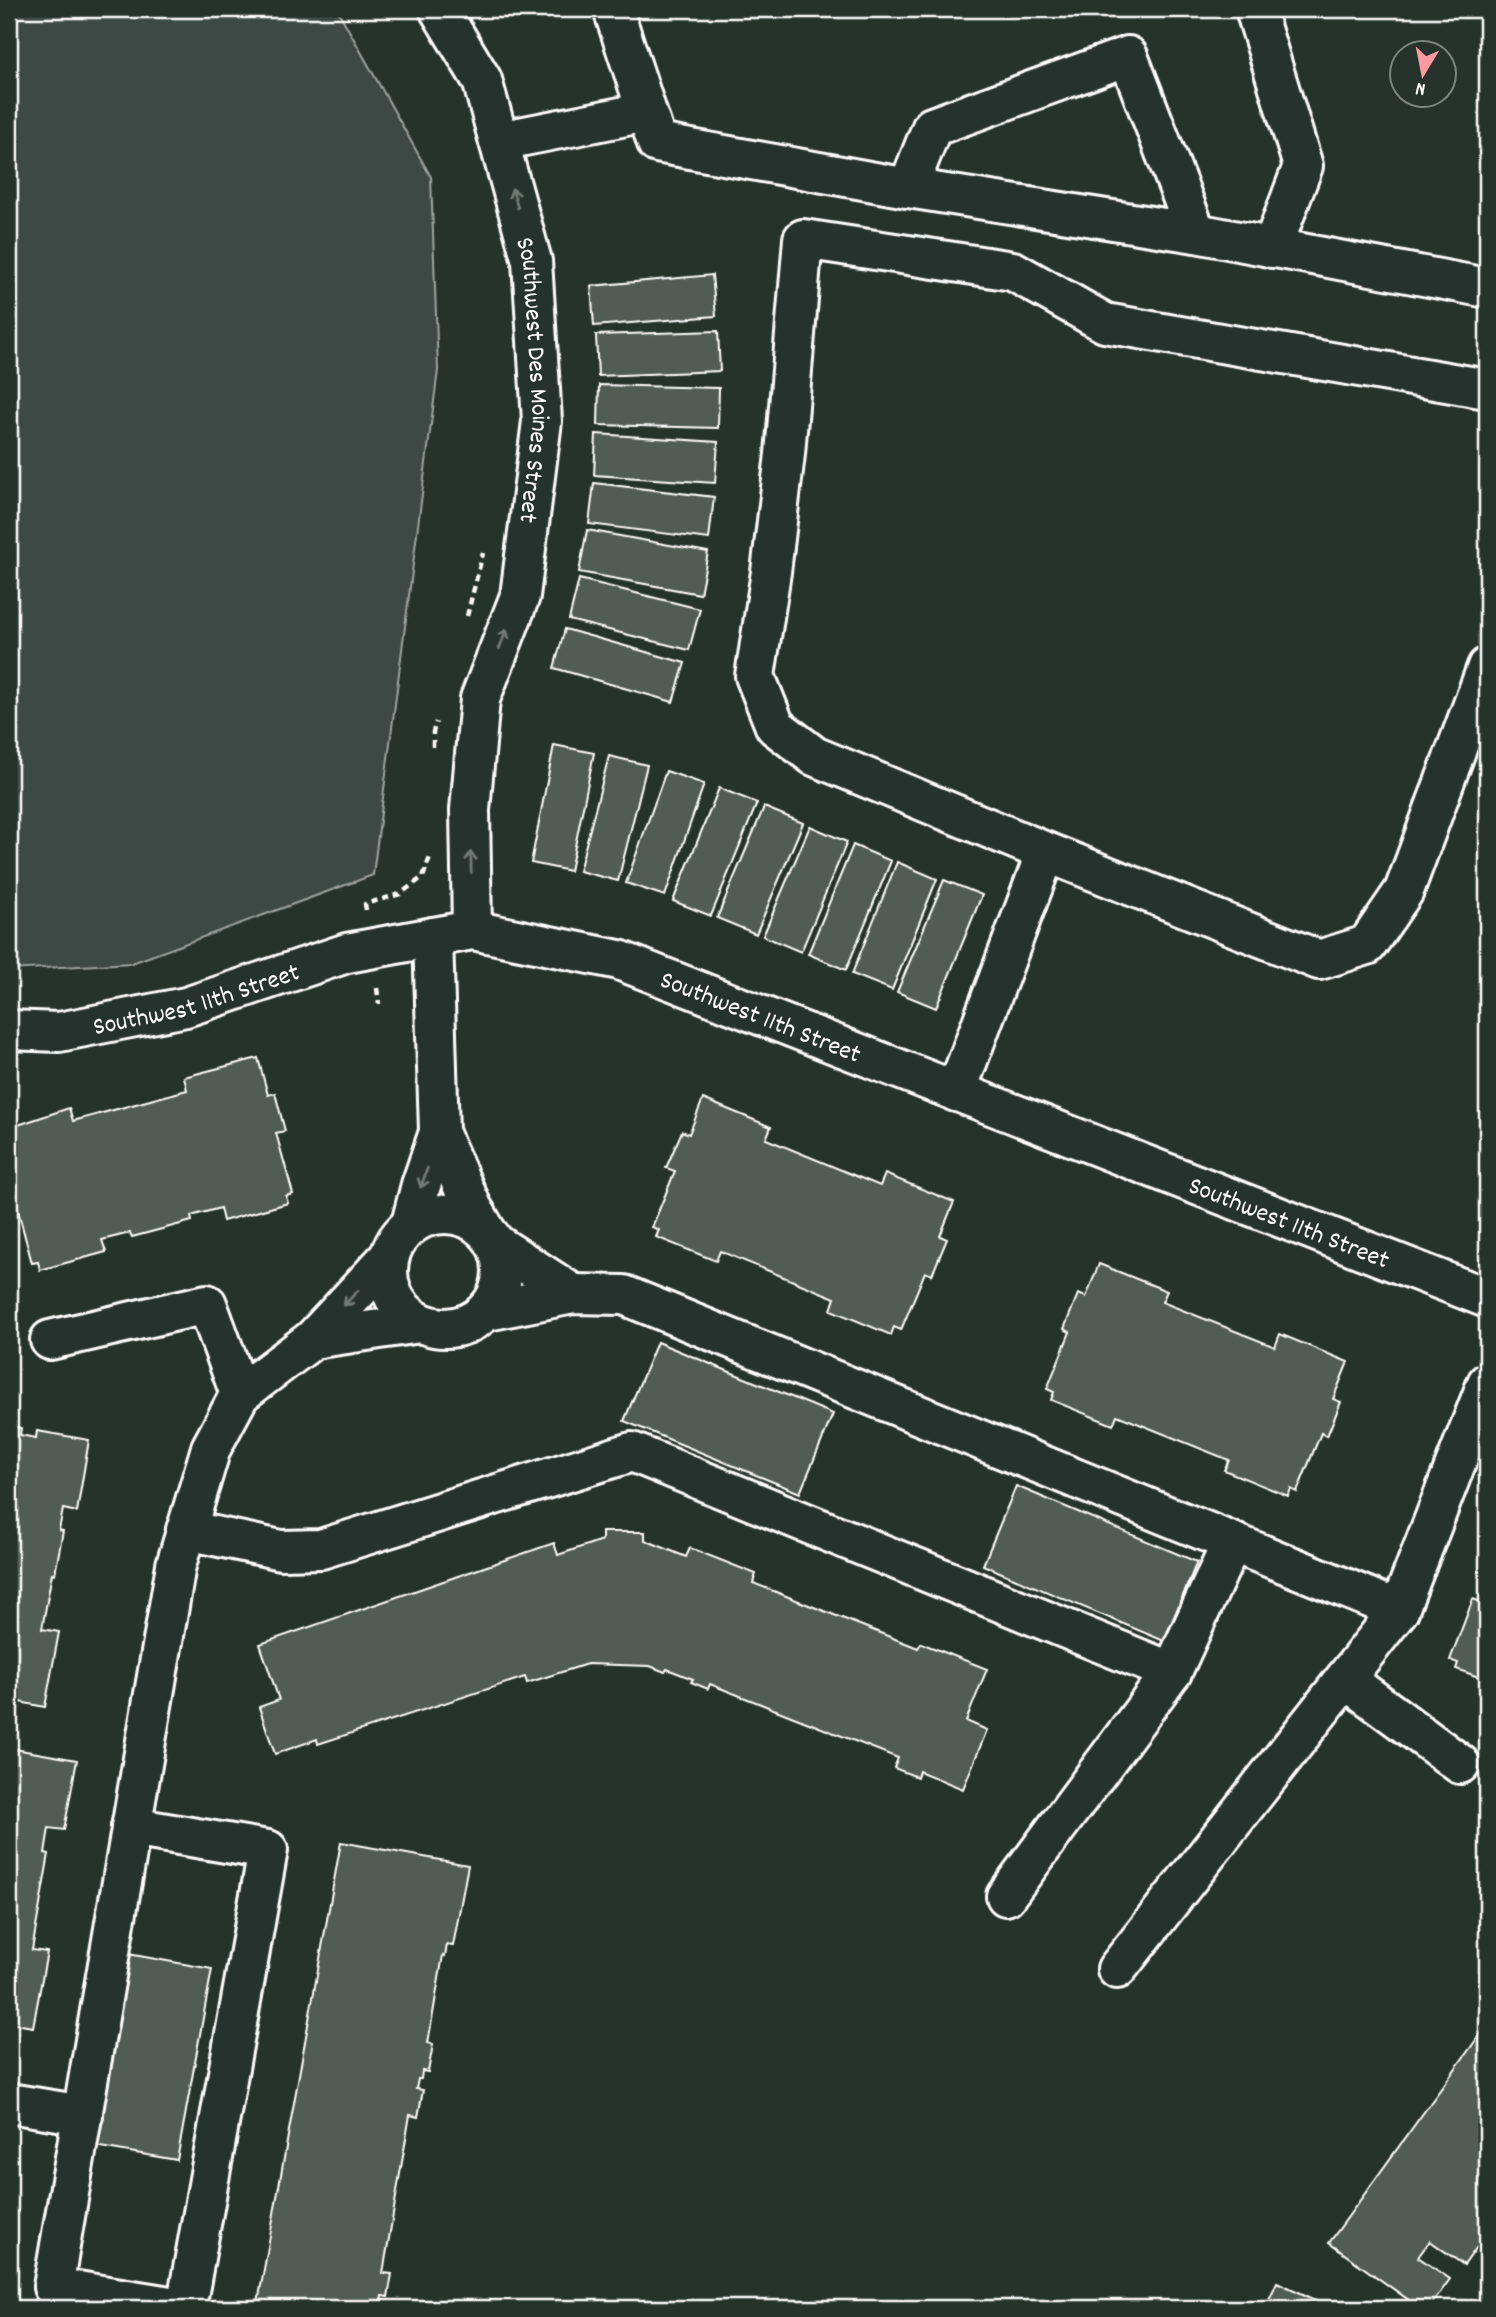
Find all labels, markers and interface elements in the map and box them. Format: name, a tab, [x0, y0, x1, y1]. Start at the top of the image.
north arrow	[1388, 38, 1458, 108]
text: N	[1414, 73, 1428, 101]
one-way arrow	[507, 187, 520, 209]
street label: Southwest Des Moines Street	[504, 233, 557, 525]
one-way arrow	[498, 629, 511, 650]
one-way arrow	[464, 850, 478, 873]
street label: Southwest 11th Street	[90, 955, 305, 1047]
street label: Southwest 11th Street	[654, 963, 866, 1075]
one-way arrow	[416, 1166, 429, 1188]
street label: Southwest 11th Street	[1182, 1169, 1394, 1280]
one-way arrow	[342, 1289, 359, 1306]

